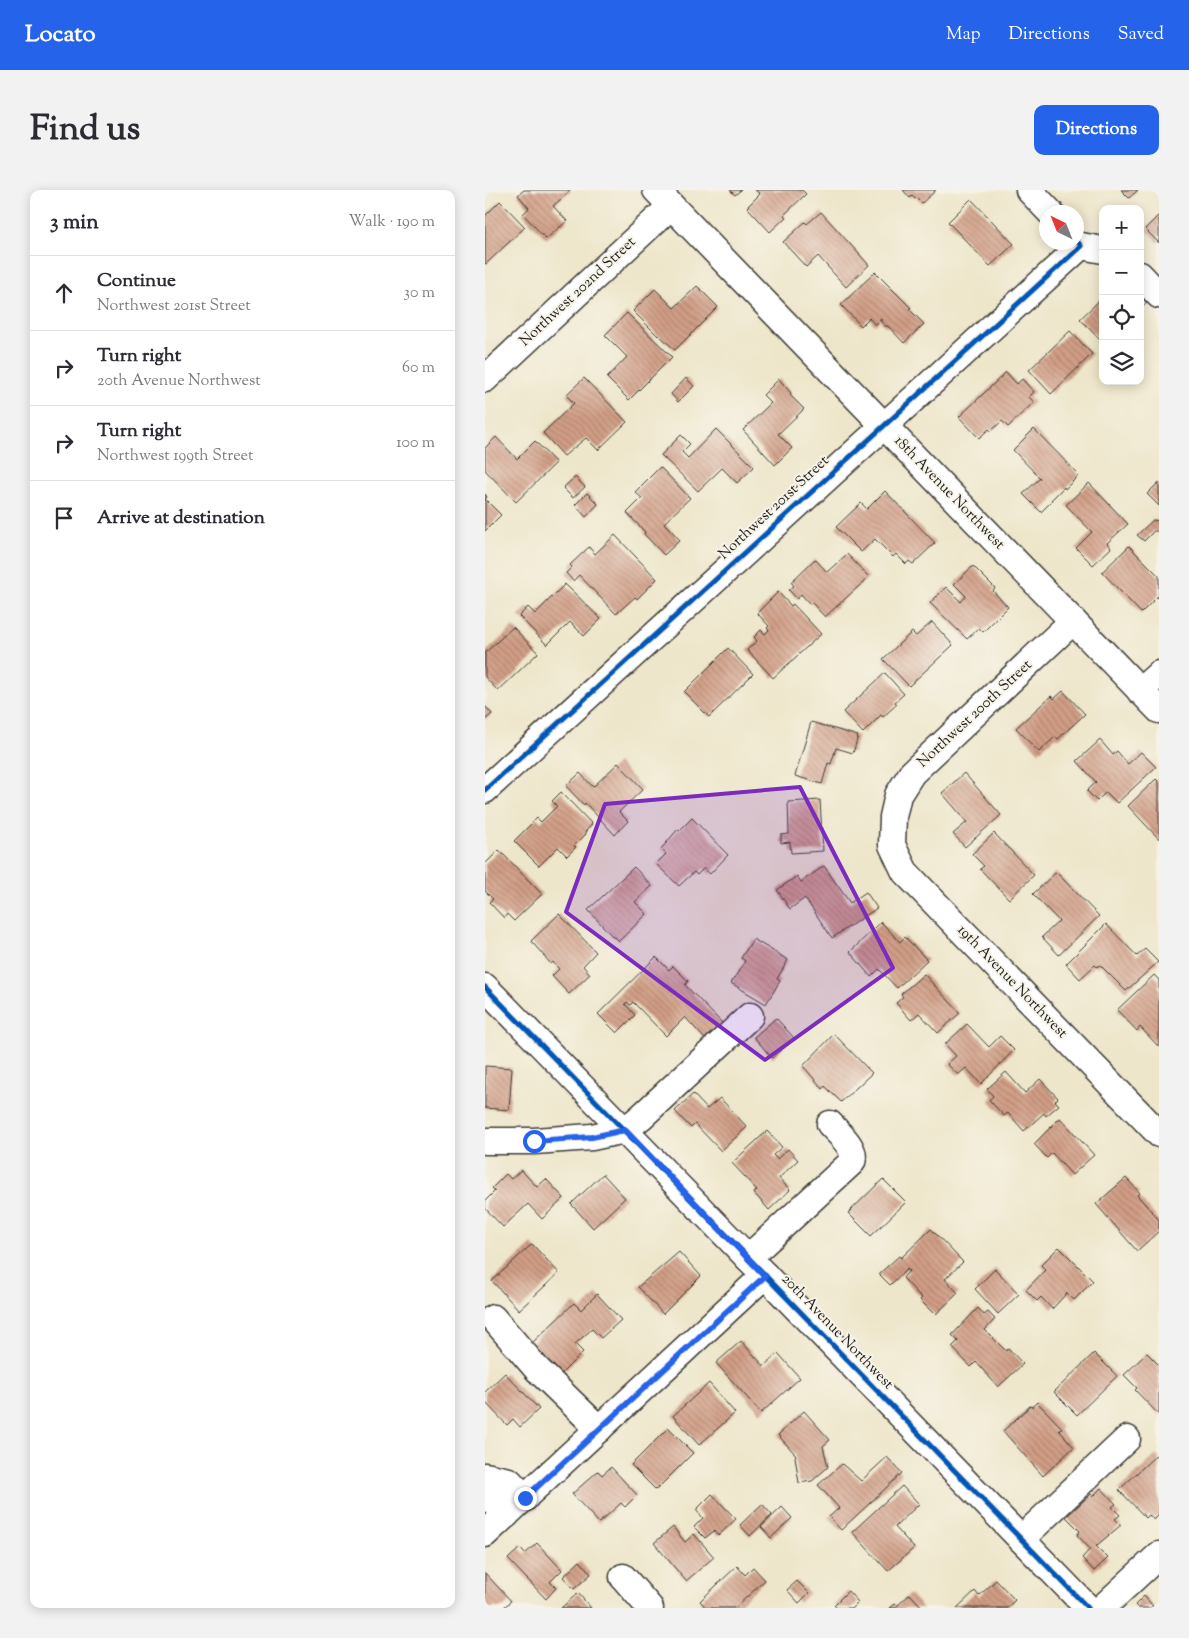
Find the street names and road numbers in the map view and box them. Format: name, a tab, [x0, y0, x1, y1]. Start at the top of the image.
street label: Northwest 202nd Street	[515, 232, 641, 352]
street label: 18th Avenue Northwest	[889, 431, 1009, 555]
street label: Northwest 201st Street	[714, 451, 834, 565]
street label: Northwest 200th Street	[913, 655, 1037, 773]
street label: 19th Avenue Northwest	[952, 920, 1072, 1044]
street label: 20th Avenue Northwest	[776, 1269, 898, 1395]

